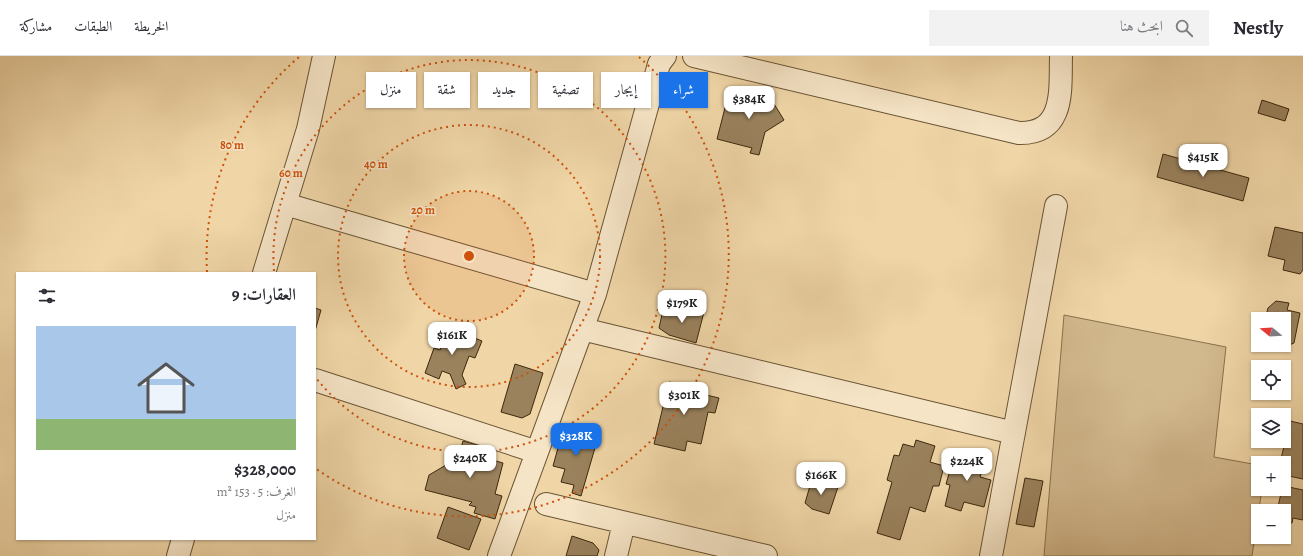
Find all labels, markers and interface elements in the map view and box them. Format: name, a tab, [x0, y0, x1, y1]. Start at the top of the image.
search box	[929, 10, 1209, 46]
text: Nestly	[1233, 15, 1283, 41]
text: ابحث هنا	[1120, 16, 1163, 36]
text: مشاركة	[20, 17, 52, 36]
text: الطبقات	[74, 17, 112, 36]
text: الخريطة	[134, 17, 168, 36]
icon: search	[1173, 17, 1195, 39]
chip: منزل	[366, 72, 416, 108]
chip: شقة	[424, 72, 470, 108]
chip: جديد	[478, 72, 530, 108]
chip: تصفية	[538, 72, 593, 108]
chip: إيجار	[601, 72, 651, 108]
chip: شراء	[659, 72, 708, 108]
pin: $384K	[721, 86, 777, 120]
text: $384K	[733, 90, 765, 107]
text: 80 m	[220, 137, 244, 153]
pin: $415K	[1175, 144, 1231, 178]
text: $415K	[1188, 148, 1218, 165]
text: 40 m	[364, 156, 388, 172]
text: 60 m	[279, 165, 303, 181]
text: 20 m	[411, 202, 435, 218]
centre of rings	[462, 249, 476, 263]
text: العقارات: 9	[232, 283, 296, 306]
icon: filters	[36, 285, 58, 307]
pin: $179K	[654, 290, 710, 324]
text: $179K	[667, 294, 697, 311]
north arrow	[1251, 312, 1291, 352]
map controls	[1251, 312, 1291, 544]
pin: $161K	[424, 322, 480, 356]
text: $161K	[437, 326, 467, 343]
icon: home	[130, 352, 202, 424]
button: locate	[1251, 360, 1291, 400]
pin: $301K	[656, 382, 712, 416]
text: $301K	[668, 386, 700, 403]
button: layers	[1251, 408, 1291, 448]
pin: $328K	[548, 423, 604, 457]
text: $328K	[560, 427, 592, 444]
pin: $240K	[442, 445, 498, 479]
pin: $224K	[939, 448, 995, 482]
text: $240K	[453, 449, 487, 466]
text: $224K	[950, 452, 984, 469]
button: +	[1251, 456, 1291, 496]
text: $328,000	[234, 458, 296, 481]
pin: $166K	[793, 462, 849, 496]
text: $166K	[805, 466, 837, 483]
text: الغرف: 5 · 153 m²	[217, 483, 296, 500]
button: −	[1251, 504, 1291, 544]
text: منزل	[276, 506, 296, 523]

